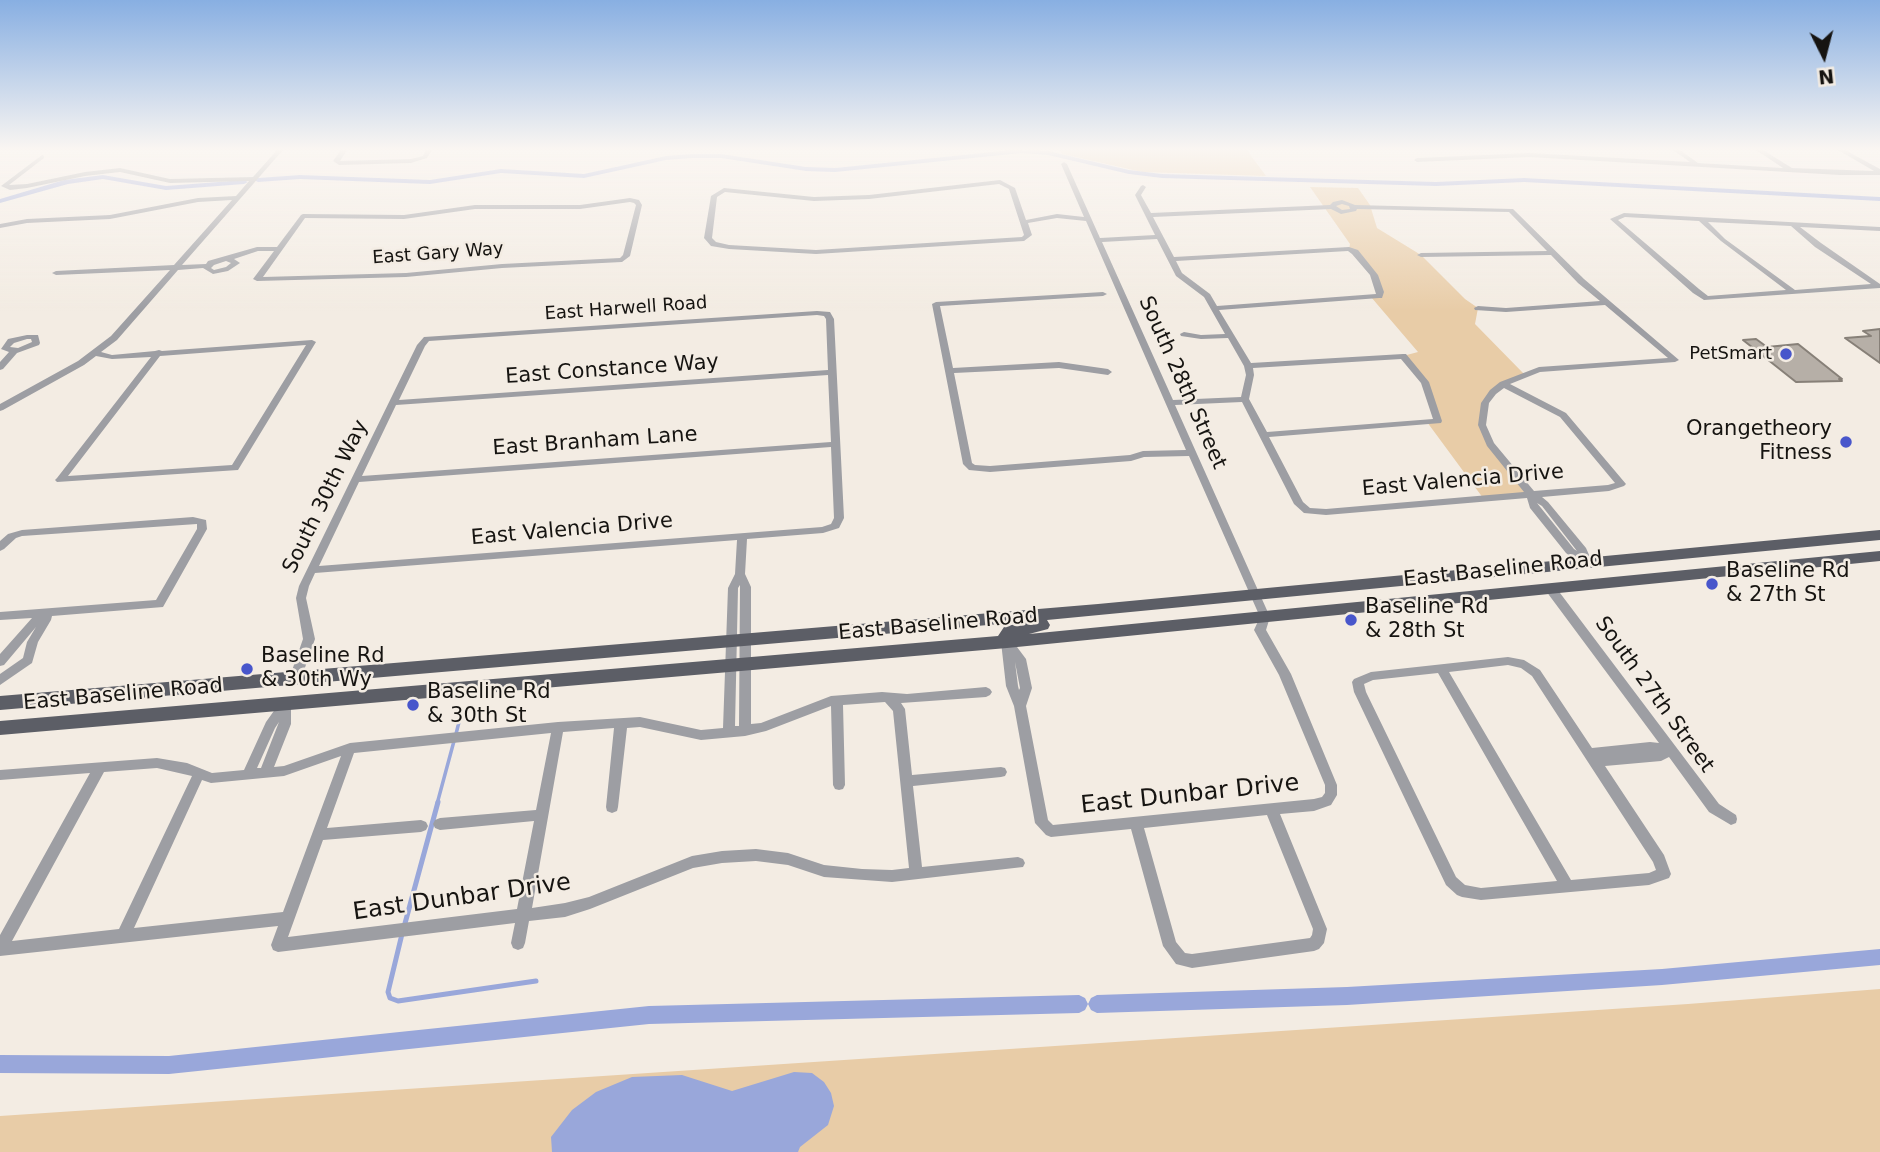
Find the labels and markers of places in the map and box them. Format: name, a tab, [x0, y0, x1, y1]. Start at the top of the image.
place label: PetSmart	[1689, 343, 1772, 365]
marker: PetSmart	[1778, 346, 1794, 362]
place label: Orangetheory Fitness	[1686, 417, 1832, 467]
marker: Orangetheory Fitness	[1838, 434, 1854, 450]
place label: Baseline Rd & 27th St	[1726, 559, 1850, 609]
marker: Baseline Rd & 27th St	[1704, 576, 1720, 592]
place label: Baseline Rd & 28th St	[1365, 595, 1489, 645]
marker: Baseline Rd & 28th St	[1343, 612, 1359, 628]
place label: Baseline Rd & 30th Wy	[261, 644, 385, 694]
marker: Baseline Rd & 30th Wy	[239, 661, 255, 677]
place label: Baseline Rd & 30th St	[427, 680, 551, 730]
marker: Baseline Rd & 30th St	[405, 697, 421, 713]

